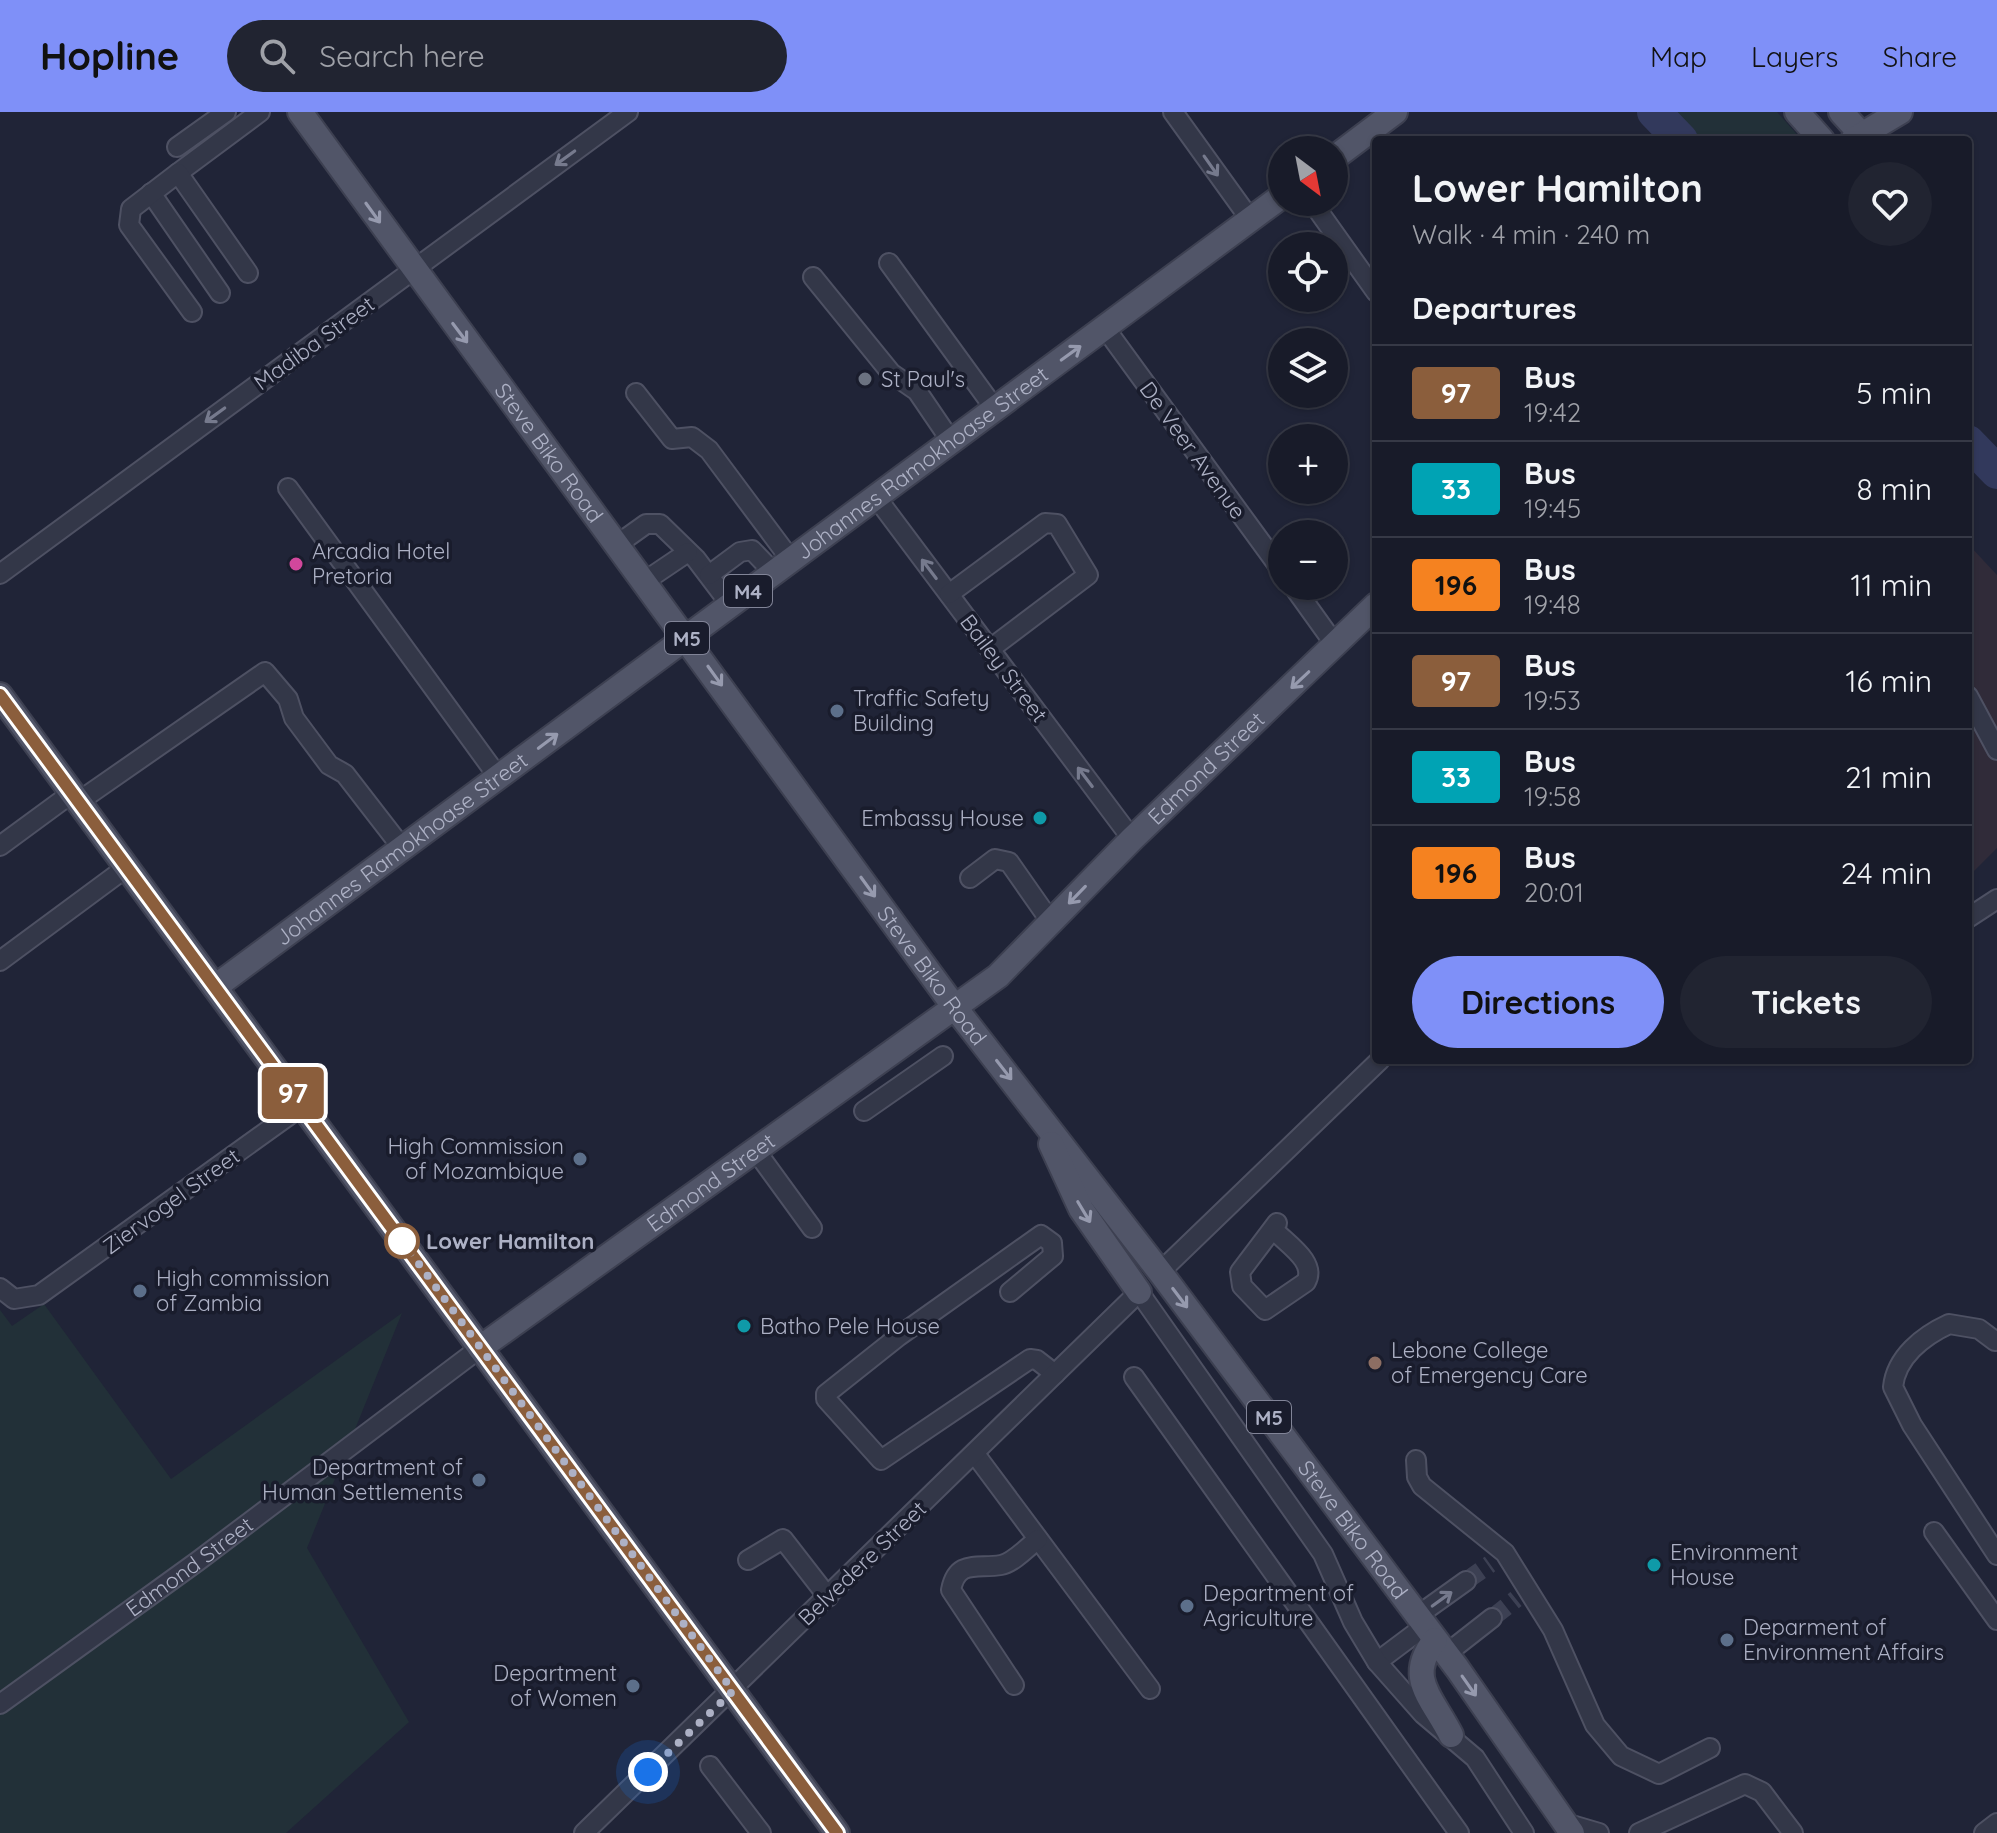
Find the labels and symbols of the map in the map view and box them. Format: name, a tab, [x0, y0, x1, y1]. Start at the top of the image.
north arrow	[1268, 136, 1348, 216]
one-way arrow	[555, 150, 576, 167]
one-way arrow	[1203, 154, 1219, 176]
one-way arrow	[364, 202, 381, 223]
street label: Madiba Street	[248, 290, 380, 396]
one-way arrow	[452, 322, 469, 343]
one-way arrow	[1060, 344, 1082, 361]
street label: Johannes Ramokhoase Street	[790, 360, 1054, 566]
place label: St Paul's	[881, 365, 965, 393]
marker: St Paul's	[856, 370, 874, 388]
street label: De Veer Avenue	[1134, 376, 1252, 524]
street label: Steve Biko Road	[489, 377, 610, 528]
one-way arrow	[204, 407, 226, 423]
place label: Arcadia Hotel Pretoria	[312, 537, 450, 590]
marker: Arcadia Hotel Pretoria	[287, 555, 305, 573]
one-way arrow	[921, 558, 938, 580]
road number: M4	[724, 575, 772, 607]
street label: Bailey Street	[954, 608, 1054, 728]
road number: M5	[665, 622, 709, 654]
one-way arrow	[707, 665, 724, 687]
one-way arrow	[1290, 670, 1310, 689]
place label: Traffic Safety Building	[853, 684, 990, 737]
marker: Traffic Safety Building	[828, 702, 846, 720]
street label: Edmond Street	[1142, 705, 1270, 830]
one-way arrow	[537, 733, 558, 750]
street label: Johannes Ramokhoase Street	[270, 746, 533, 952]
one-way arrow	[1077, 766, 1094, 788]
place label: Embassy House	[861, 804, 1024, 832]
marker: Embassy House	[1031, 809, 1049, 827]
one-way arrow	[859, 876, 876, 897]
one-way arrow	[1068, 885, 1087, 905]
street label: Steve Biko Road	[871, 900, 993, 1051]
one-way arrow	[995, 1059, 1012, 1081]
line badge: 97	[257, 1067, 329, 1119]
street label: Edmond Street	[641, 1127, 780, 1238]
place label: High Commission of Mozambique	[387, 1132, 564, 1185]
street label: Ziervogel Street	[97, 1142, 245, 1260]
marker: High Commission of Mozambique	[571, 1150, 589, 1168]
one-way arrow	[1076, 1200, 1092, 1223]
marker: Lower Hamilton	[385, 1224, 419, 1258]
place label: Lower Hamilton	[426, 1227, 594, 1255]
place label: High commission of Zambia	[156, 1264, 330, 1317]
marker: High commission of Zambia	[131, 1282, 149, 1300]
one-way arrow	[1172, 1287, 1189, 1308]
place label: Batho Pele House	[760, 1312, 940, 1340]
marker: Batho Pele House	[735, 1317, 753, 1335]
place label: Lebone College of Emergency Care	[1391, 1336, 1588, 1389]
marker: Lebone College of Emergency Care	[1366, 1354, 1384, 1372]
road number: M5	[1247, 1401, 1291, 1433]
place label: Department of Human Settlements	[262, 1453, 463, 1506]
street label: Steve Biko Road	[1292, 1455, 1414, 1604]
marker: Department of Human Settlements	[470, 1471, 488, 1489]
street label: Belvedere Street	[792, 1495, 932, 1631]
street label: Edmond Street	[120, 1510, 259, 1623]
place label: Environment House	[1670, 1538, 1798, 1591]
marker: Environment House	[1645, 1556, 1663, 1574]
place label: Department of Agriculture	[1203, 1579, 1354, 1632]
one-way arrow	[1430, 1591, 1452, 1607]
marker: Department of Agriculture	[1178, 1597, 1196, 1615]
place label: Deparment of Environment Affairs	[1743, 1613, 1944, 1666]
marker: Deparment of Environment Affairs	[1718, 1631, 1736, 1649]
place label: Department of Women	[493, 1659, 617, 1712]
one-way arrow	[1461, 1675, 1477, 1697]
marker: Department of Women	[624, 1677, 642, 1695]
your location	[628, 1752, 668, 1792]

